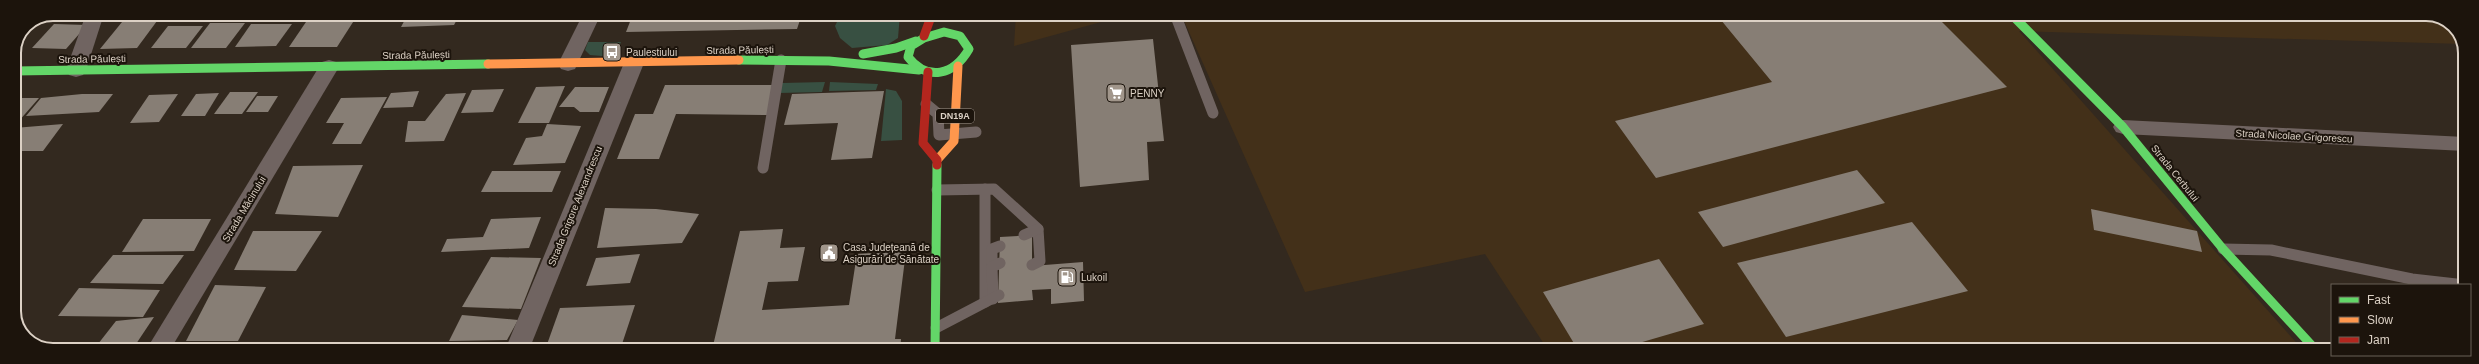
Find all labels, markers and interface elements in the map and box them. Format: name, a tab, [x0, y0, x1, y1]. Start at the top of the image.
bus stop icon: Paulestiului	[601, 41, 623, 63]
street label: Strada Păulești	[706, 44, 774, 56]
place label: Paulestiului	[626, 47, 677, 58]
street label: Strada Păulești	[382, 49, 450, 61]
street label: Strada Păulești	[58, 53, 126, 65]
supermarket icon: PENNY	[1105, 82, 1127, 104]
place label: PENNY	[1130, 88, 1165, 99]
road number: DN19A	[936, 109, 974, 123]
street label: Strada Nicolae Grigorescu	[2235, 127, 2353, 145]
street label: Strada Cerbului	[2149, 143, 2201, 203]
street label: Strada Grigore Alexandrescu	[546, 144, 604, 268]
street label: Strada Măcinului	[220, 174, 268, 244]
public building icon: Casa Județeană de Asigurări de Sănătate	[818, 242, 840, 264]
place label: Casa Județeană de Asigurări de Sănătate	[843, 242, 940, 265]
fuel station icon: Lukoil	[1056, 266, 1078, 288]
place label: Lukoil	[1081, 272, 1107, 283]
legend	[2331, 284, 2471, 356]
text: Fast	[2367, 293, 2391, 307]
text: Slow	[2367, 313, 2393, 327]
text: Jam	[2367, 333, 2390, 347]

